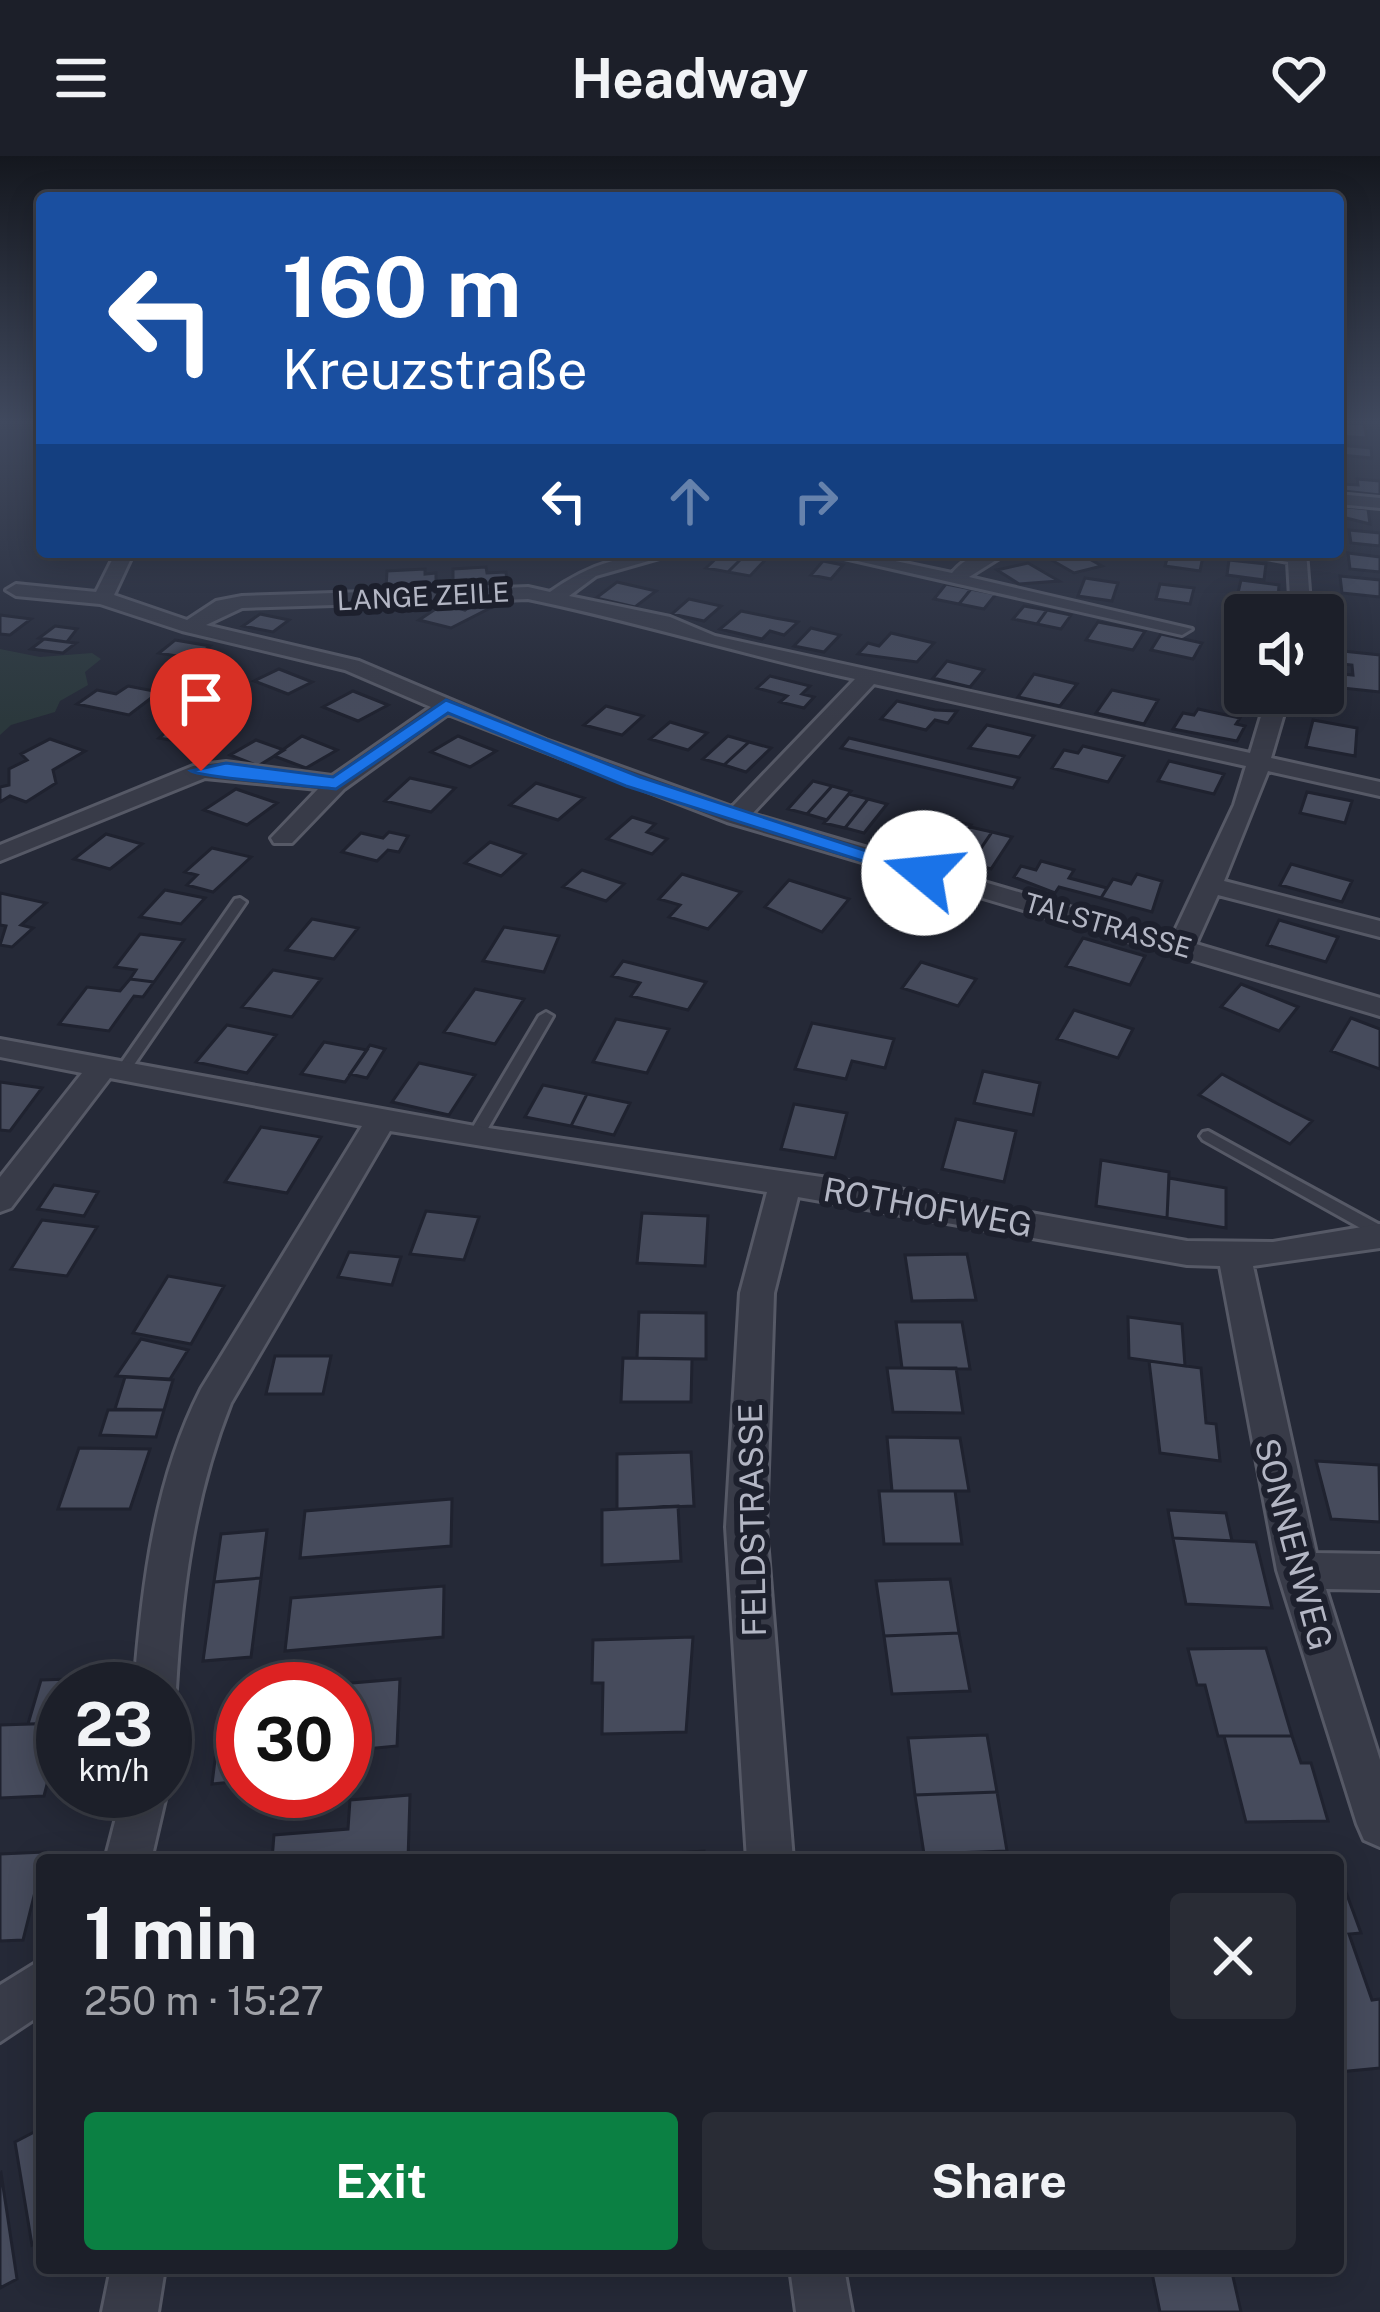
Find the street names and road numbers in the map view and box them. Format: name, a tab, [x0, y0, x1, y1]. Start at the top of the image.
street label: LANGE ZEILE	[336, 576, 510, 616]
street label: TALSTRASSE	[1021, 886, 1196, 964]
street label: ROTHOFWEG	[820, 1170, 1036, 1244]
street label: FELDSTRASSE	[731, 1403, 773, 1637]
street label: SONNENWEG	[1248, 1434, 1340, 1654]

